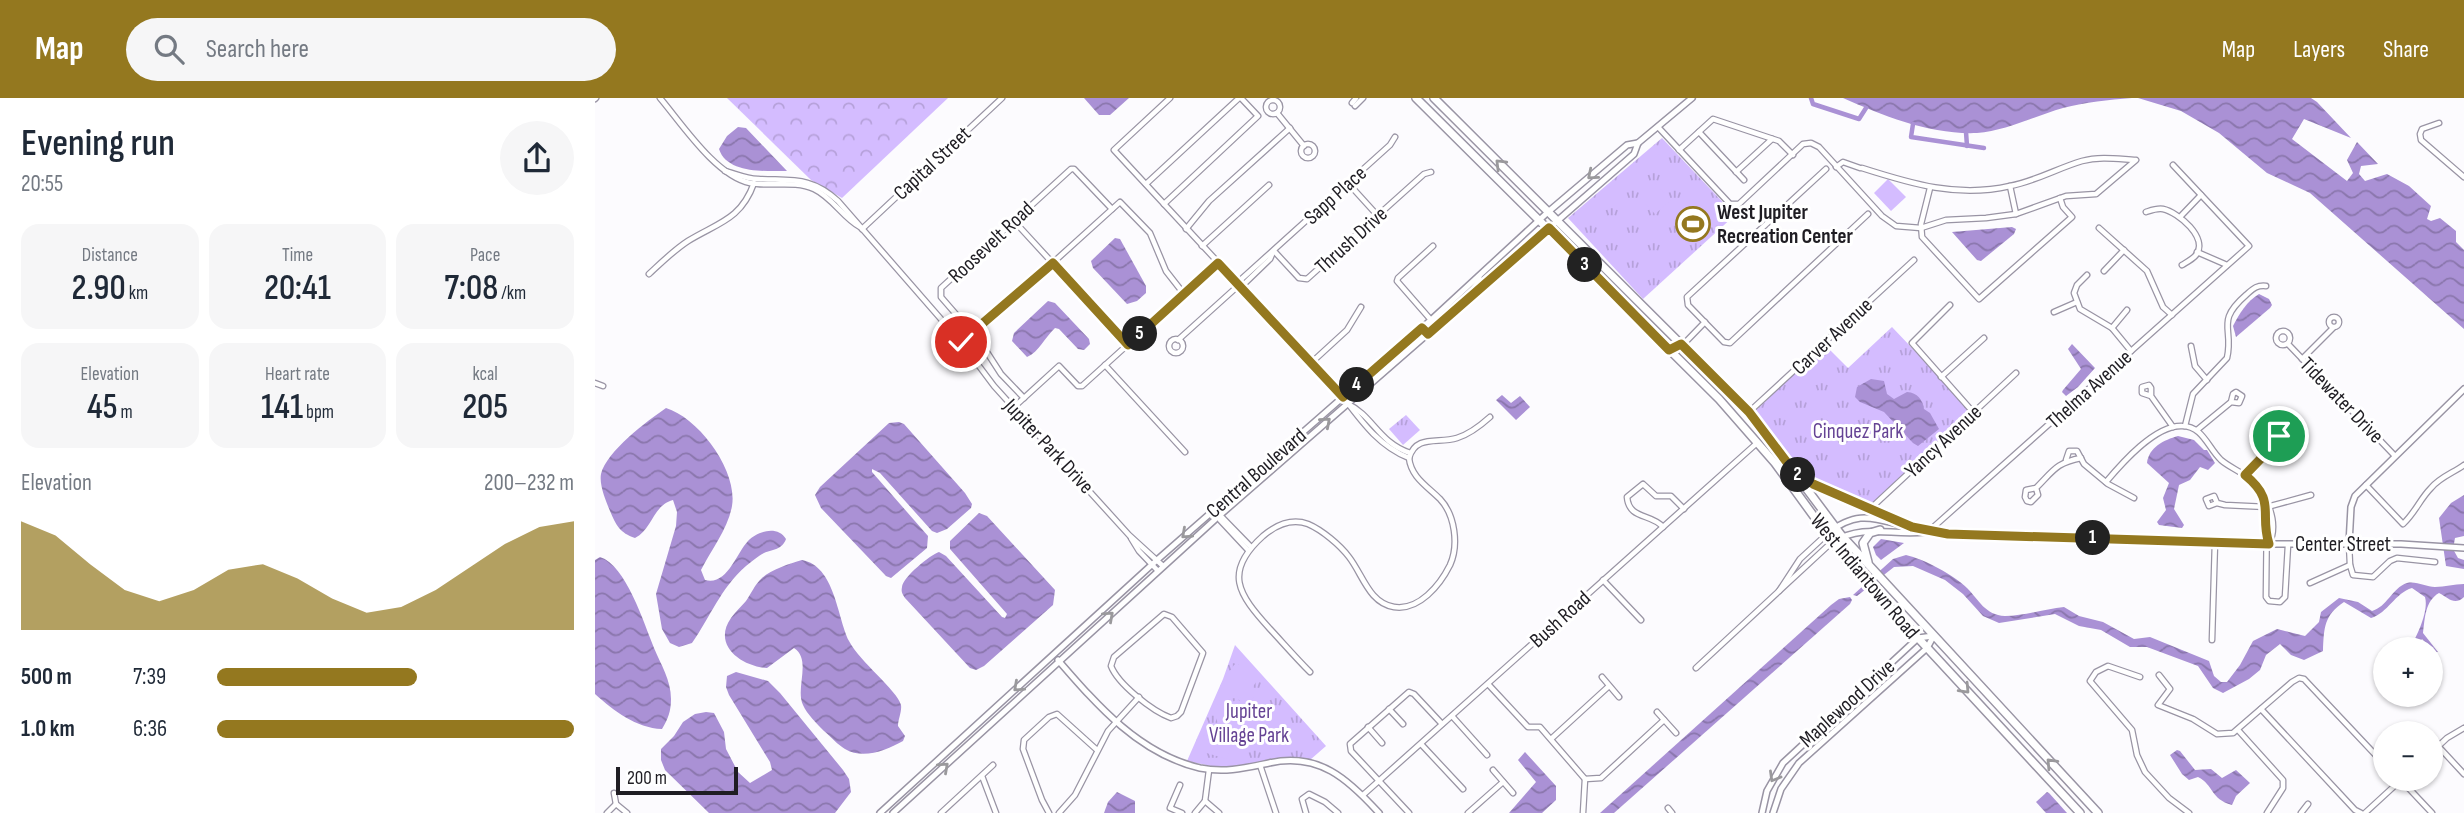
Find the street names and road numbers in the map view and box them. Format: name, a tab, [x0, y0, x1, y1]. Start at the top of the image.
street label: Capital Street	[889, 121, 976, 205]
street label: Sapp Place	[1299, 161, 1372, 230]
street label: Roosevelt Road	[943, 196, 1039, 288]
street label: Thrush Drive	[1310, 201, 1393, 279]
street label: Carver Avenue	[1787, 293, 1878, 380]
street label: Thelma Avenue	[2042, 345, 2137, 434]
street label: Tidewater Drive	[2294, 352, 2389, 449]
street label: Jupiter Park Drive	[998, 393, 1099, 499]
street label: Yancy Avenue	[1900, 399, 1987, 483]
street label: Central Boulevard	[1201, 423, 1311, 524]
street label: West Indiantown Road	[1805, 508, 1924, 644]
street label: Center Street	[2295, 532, 2391, 557]
street label: Bush Road	[1525, 586, 1596, 653]
street label: Maplewood Drive	[1795, 654, 1900, 753]

